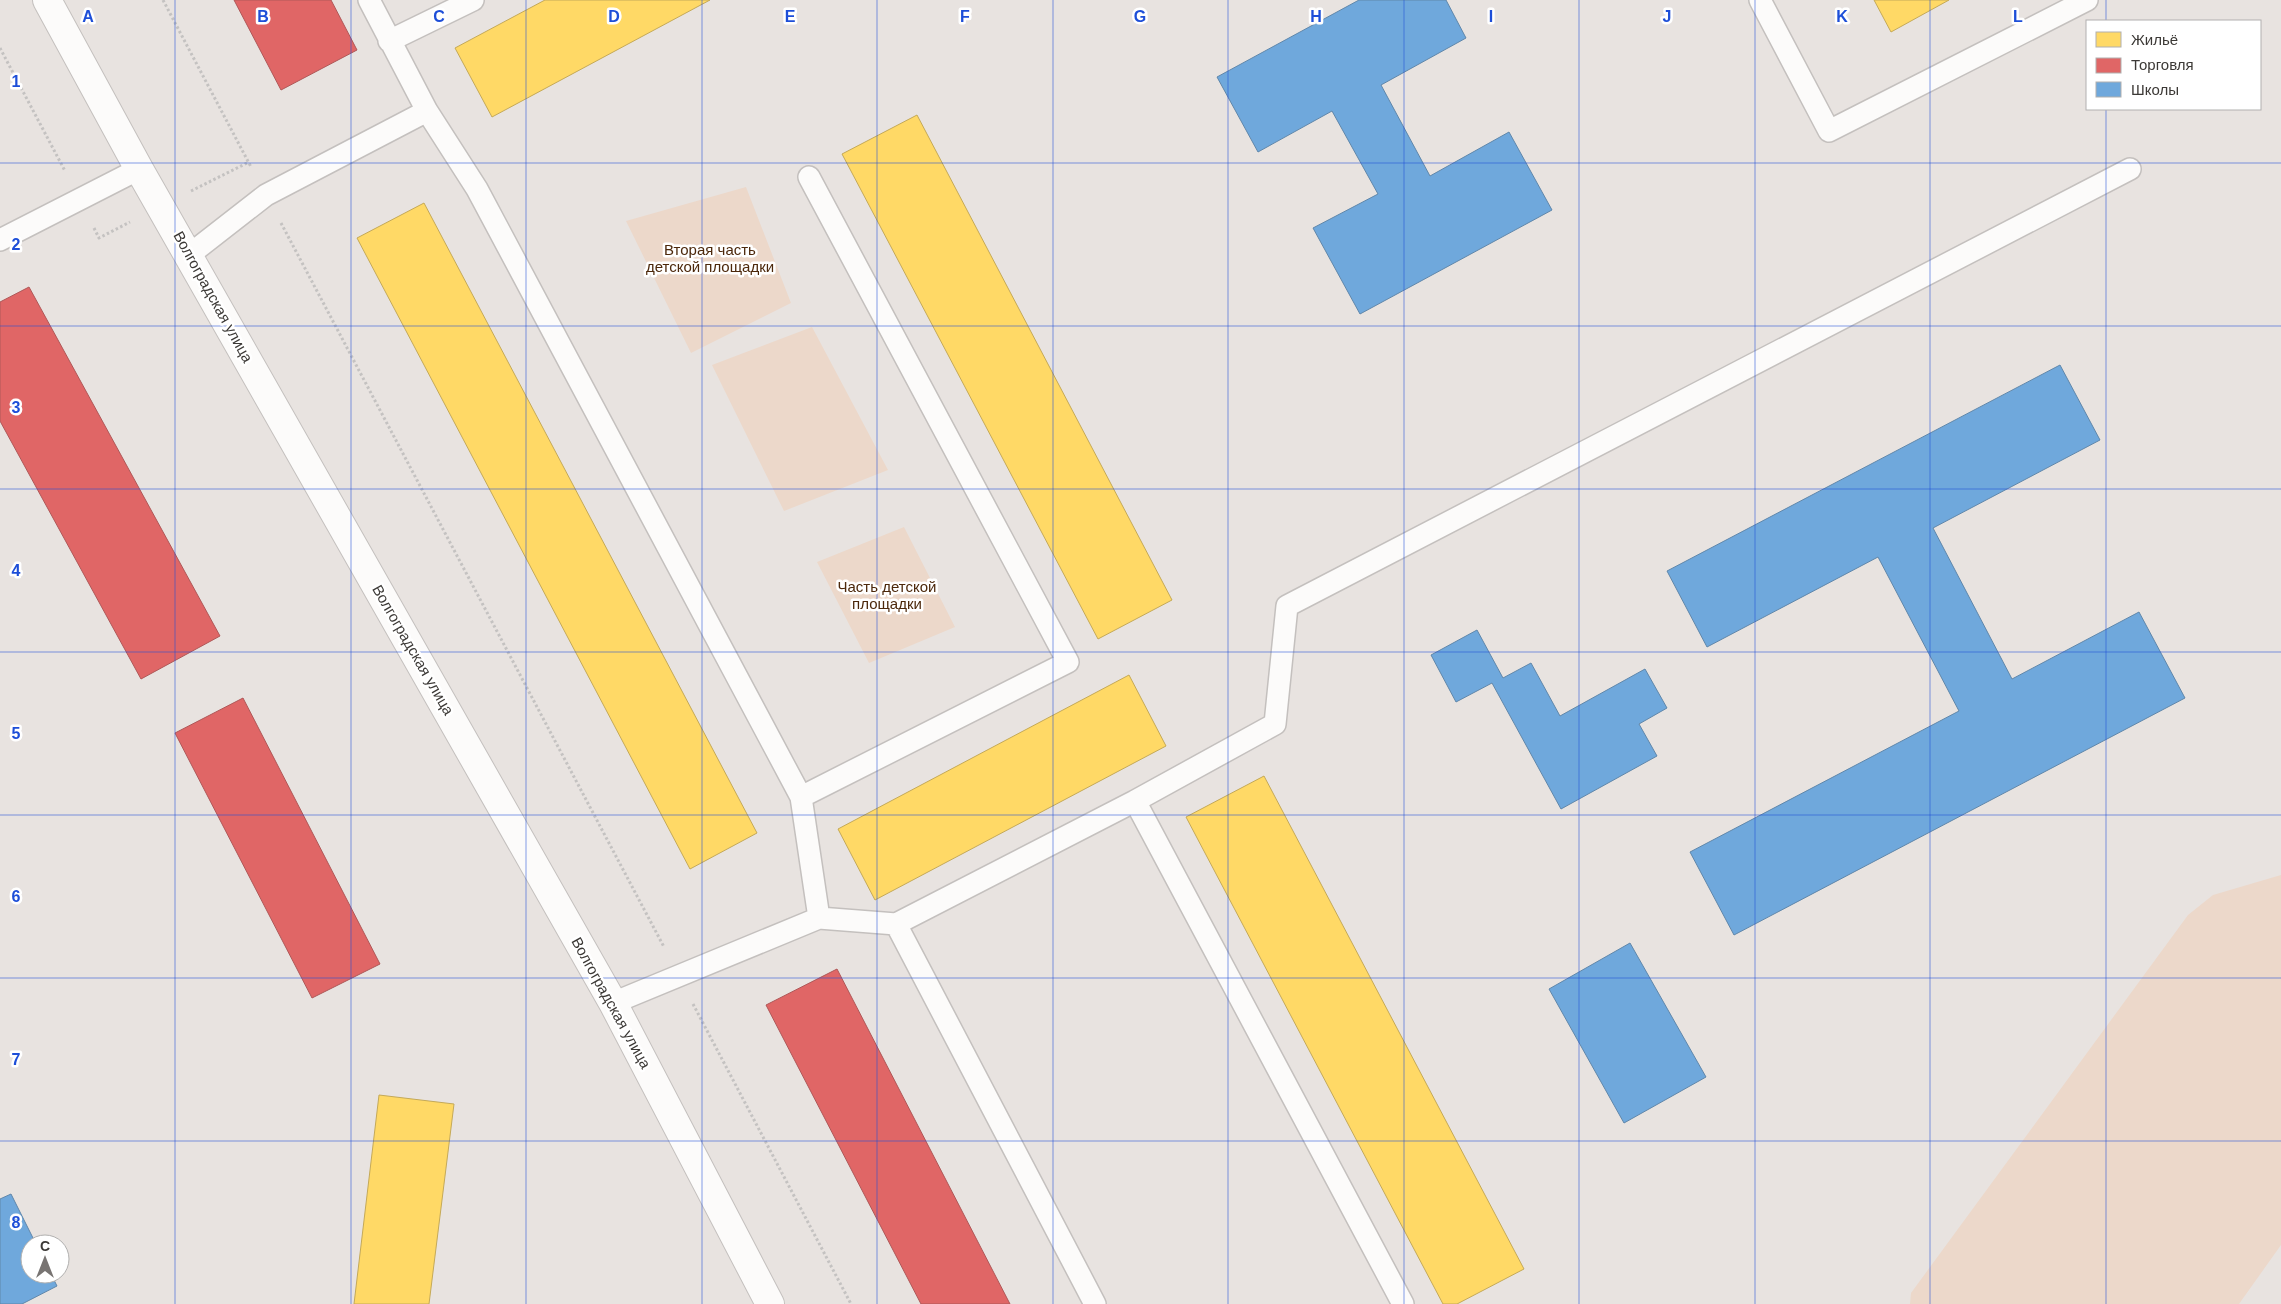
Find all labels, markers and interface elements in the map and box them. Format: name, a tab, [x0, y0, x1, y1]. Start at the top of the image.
text: A	[82, 8, 94, 25]
text: B	[257, 8, 269, 25]
text: C	[433, 8, 445, 25]
text: D	[608, 8, 620, 25]
text: E	[785, 8, 796, 25]
text: F	[960, 8, 970, 25]
text: G	[1134, 8, 1146, 25]
text: H	[1310, 8, 1322, 25]
text: I	[1489, 8, 1493, 25]
text: J	[1663, 8, 1671, 25]
text: K	[1836, 8, 1848, 25]
text: L	[2013, 8, 2023, 25]
legend	[2086, 20, 2261, 110]
text: Жильё	[2131, 31, 2178, 48]
text: Торговля	[2131, 56, 2194, 73]
text: 1	[12, 73, 21, 90]
text: Школы	[2131, 81, 2179, 98]
street label: Волгоградская улица	[170, 228, 257, 366]
text: 2	[12, 236, 21, 253]
park label: Вторая часть детской площадки	[646, 241, 774, 275]
text: 3	[12, 399, 21, 416]
text: 4	[12, 562, 21, 579]
park label: Часть детской площадки	[838, 578, 936, 612]
street label: Волгоградская улица	[369, 582, 458, 718]
text: 5	[12, 725, 21, 742]
text: 6	[12, 888, 21, 905]
street label: Волгоградская улица	[568, 934, 655, 1072]
text: 7	[12, 1051, 21, 1068]
text: 8	[12, 1214, 21, 1231]
north arrow	[20, 1234, 70, 1284]
text: С	[40, 1238, 50, 1254]

